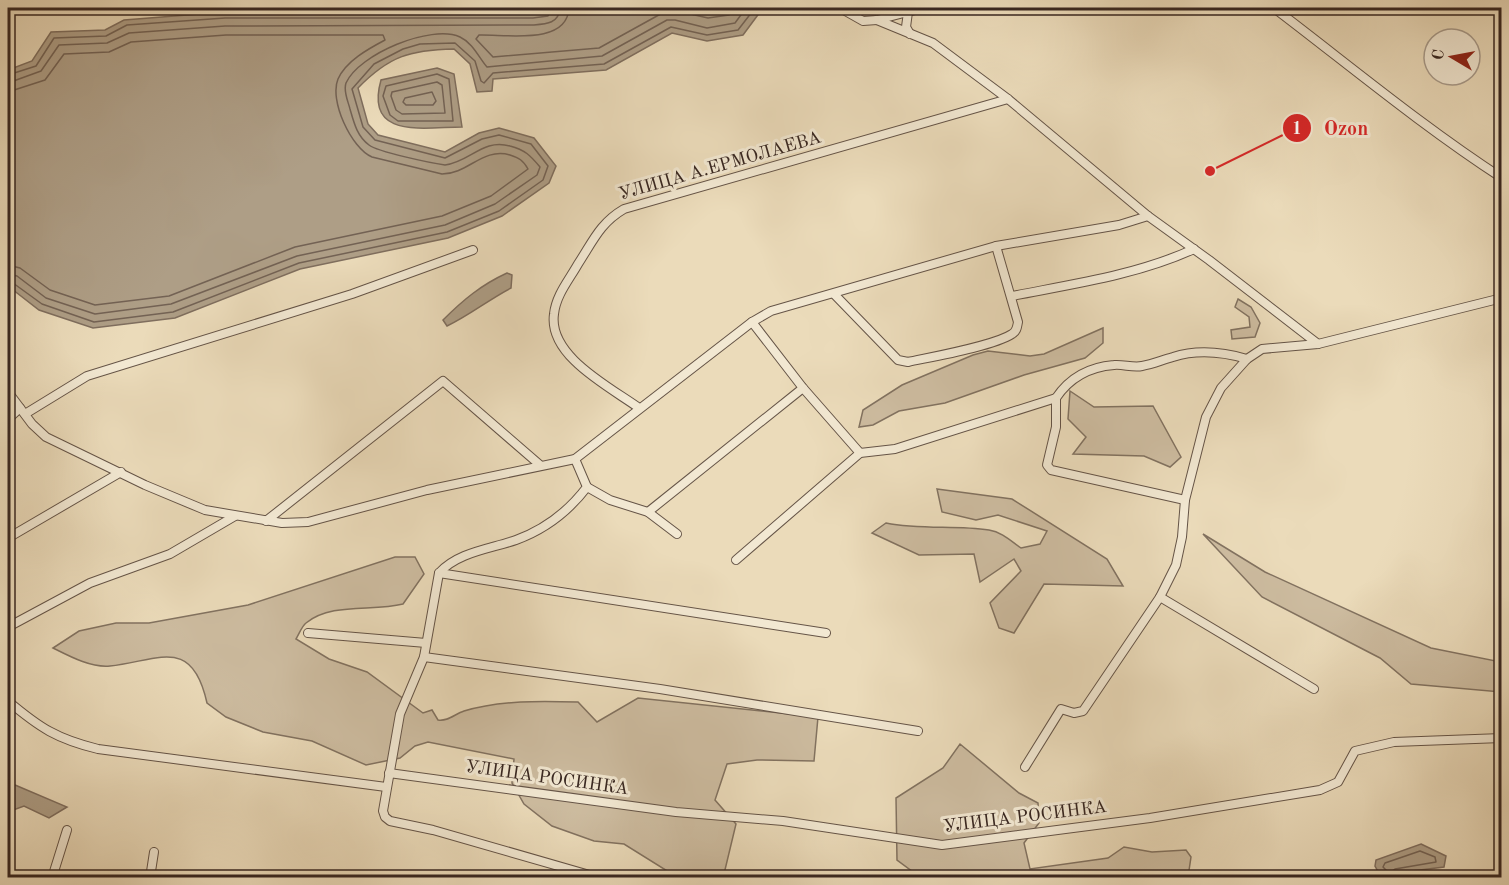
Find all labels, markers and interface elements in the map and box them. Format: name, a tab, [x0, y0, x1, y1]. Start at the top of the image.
north arrow	[1422, 27, 1482, 87]
text: С	[1430, 48, 1448, 61]
callout: Ozon	[1282, 109, 1381, 147]
text: 1	[1292, 120, 1302, 138]
text: Ozon	[1324, 120, 1368, 140]
street label: УЛИЦА А.ЕРМОЛАЕВА	[617, 128, 824, 204]
street label: УЛИЦА РОСИНКА	[464, 758, 630, 798]
street label: УЛИЦА РОСИНКА	[942, 798, 1108, 836]

